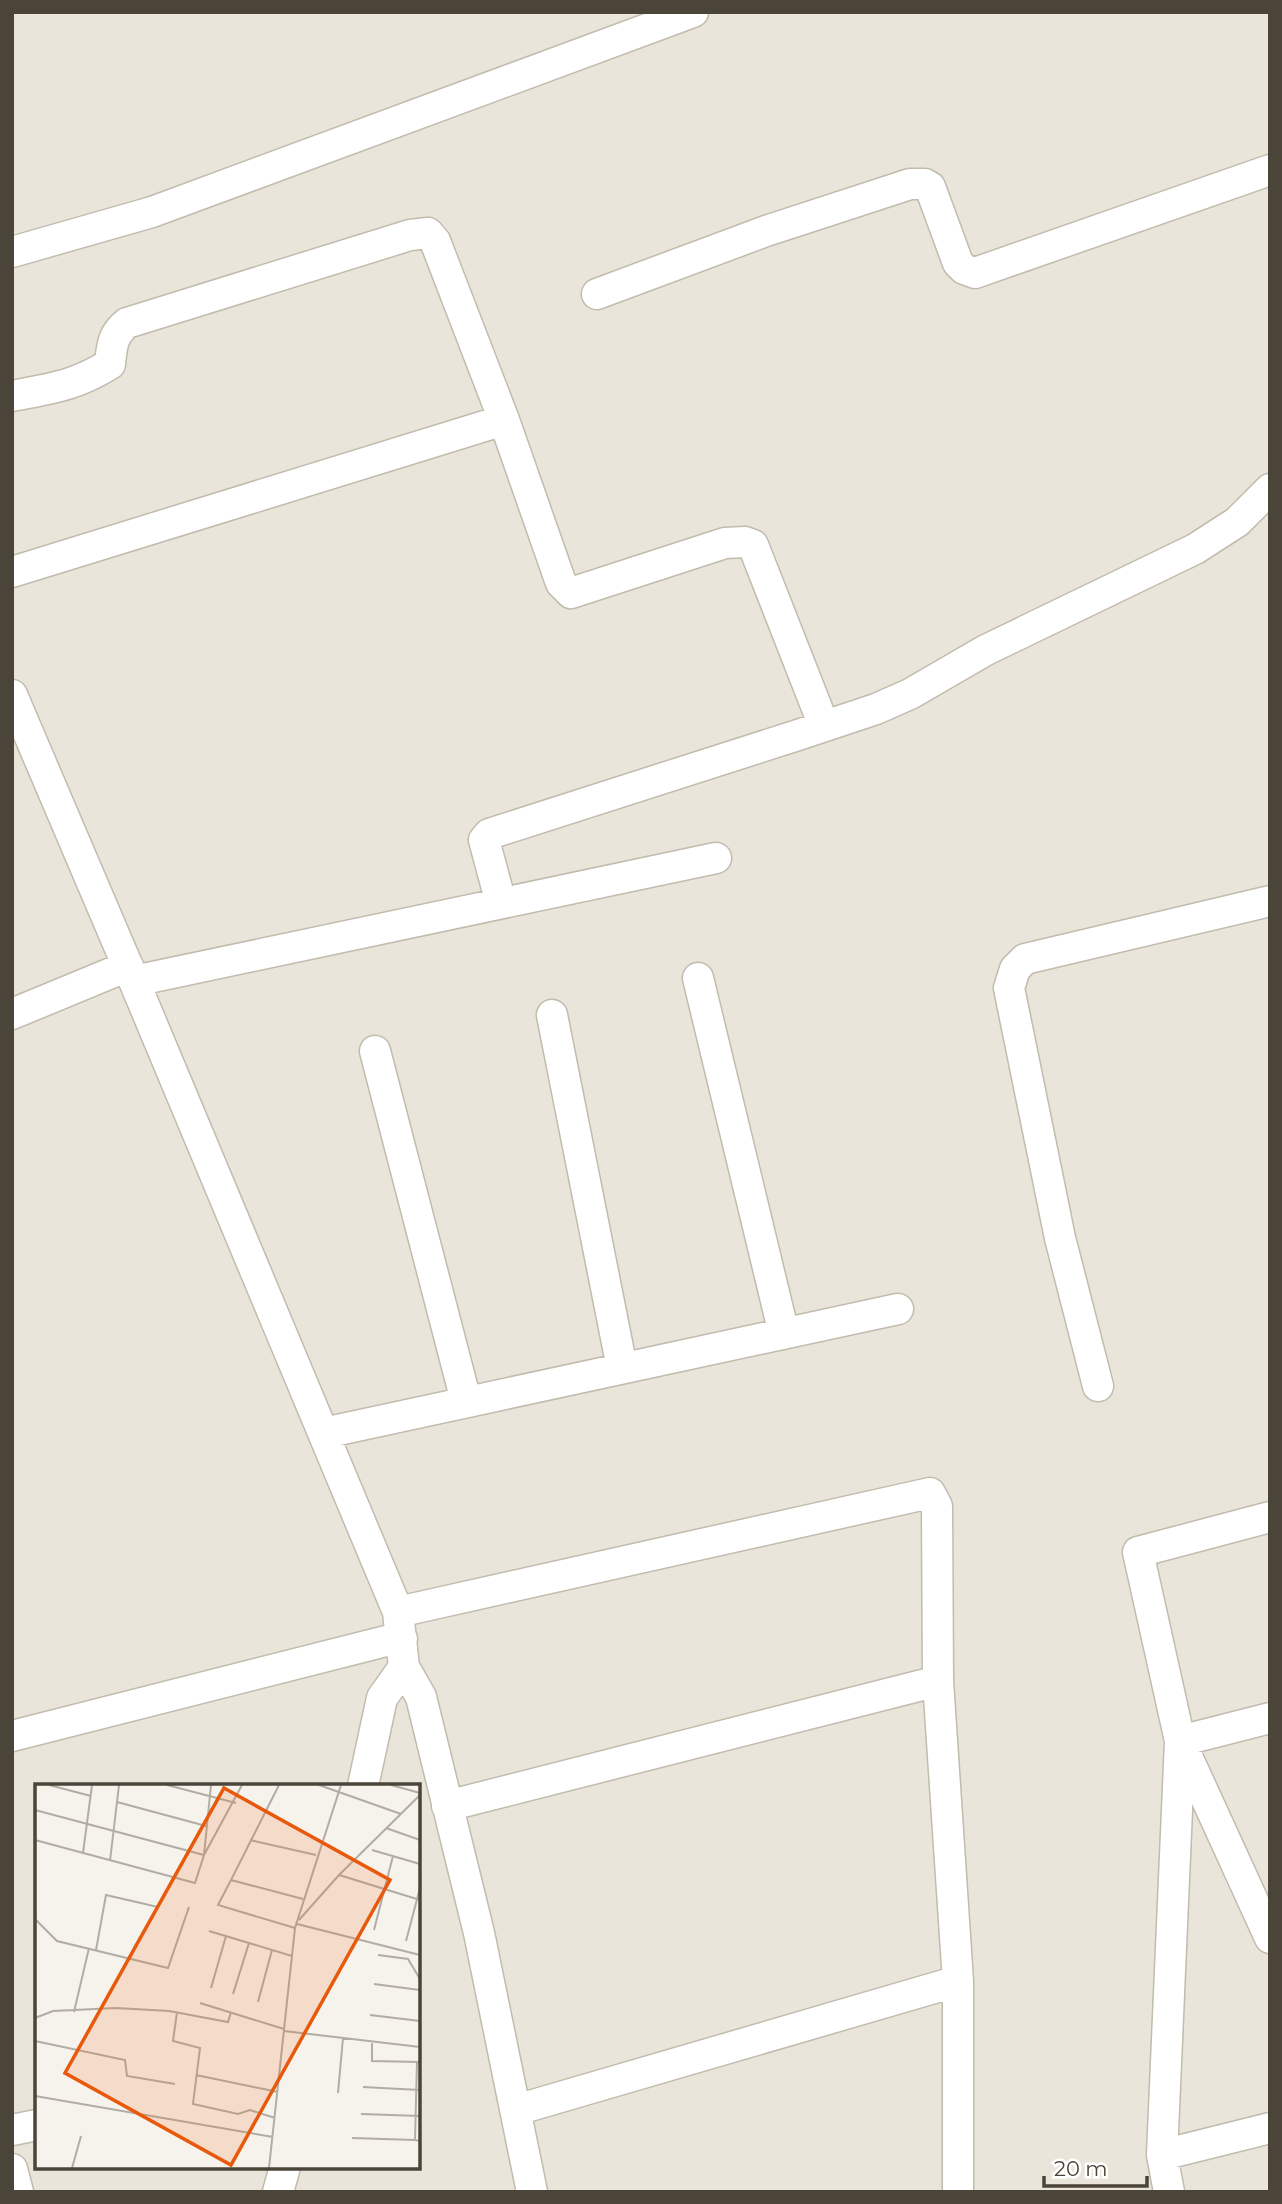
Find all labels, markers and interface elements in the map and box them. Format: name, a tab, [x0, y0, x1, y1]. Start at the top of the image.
inset map	[35, 1784, 420, 2169]
scale bar	[1044, 2144, 1147, 2188]
text: 20 m	[1054, 2156, 1108, 2181]

